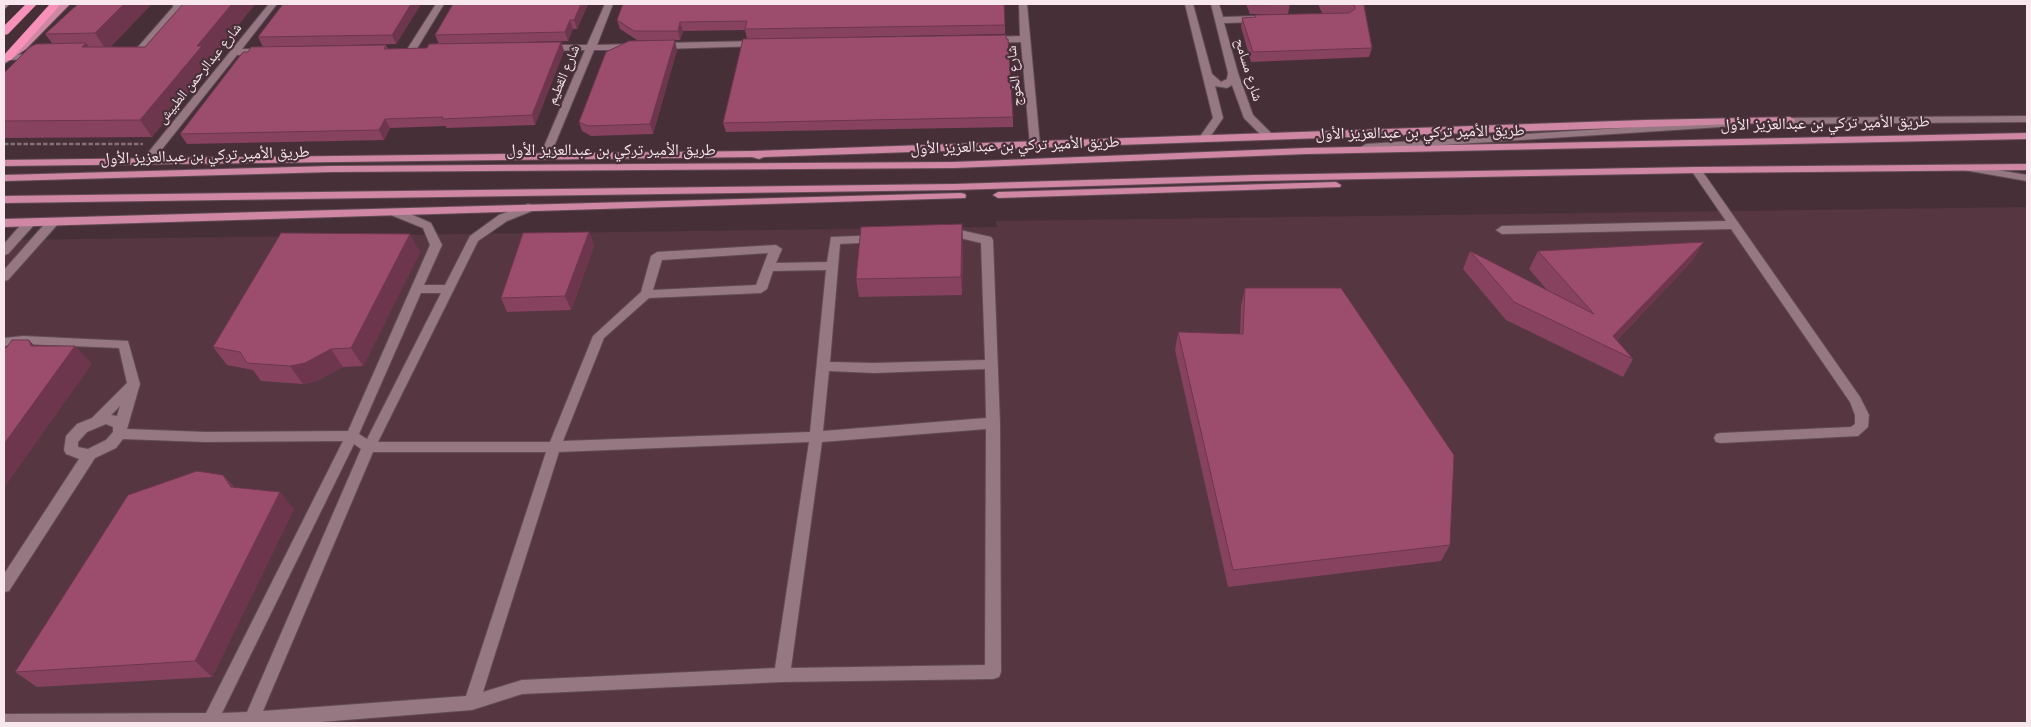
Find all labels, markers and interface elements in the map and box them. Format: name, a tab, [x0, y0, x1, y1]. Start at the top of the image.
street label: شارع عبدالرحمن الطبيش	[154, 20, 246, 128]
street label: شارع مسامح	[1230, 36, 1266, 104]
street label: شارع القطيم	[544, 43, 584, 107]
street label: شارع الخوج	[1003, 45, 1027, 107]
street label: طريق الأمير تركي بن عبدالعزيز الأول	[1720, 113, 1930, 135]
street label: طريق الأمير تركي بن عبدالعزيز الأول	[1315, 122, 1525, 144]
street label: طريق الأمير تركي بن عبدالعزيز الأول	[910, 133, 1120, 159]
street label: طريق الأمير تركي بن عبدالعزيز الأول	[506, 141, 716, 161]
street label: طريق الأمير تركي بن عبدالعزيز الأول	[100, 143, 310, 169]

